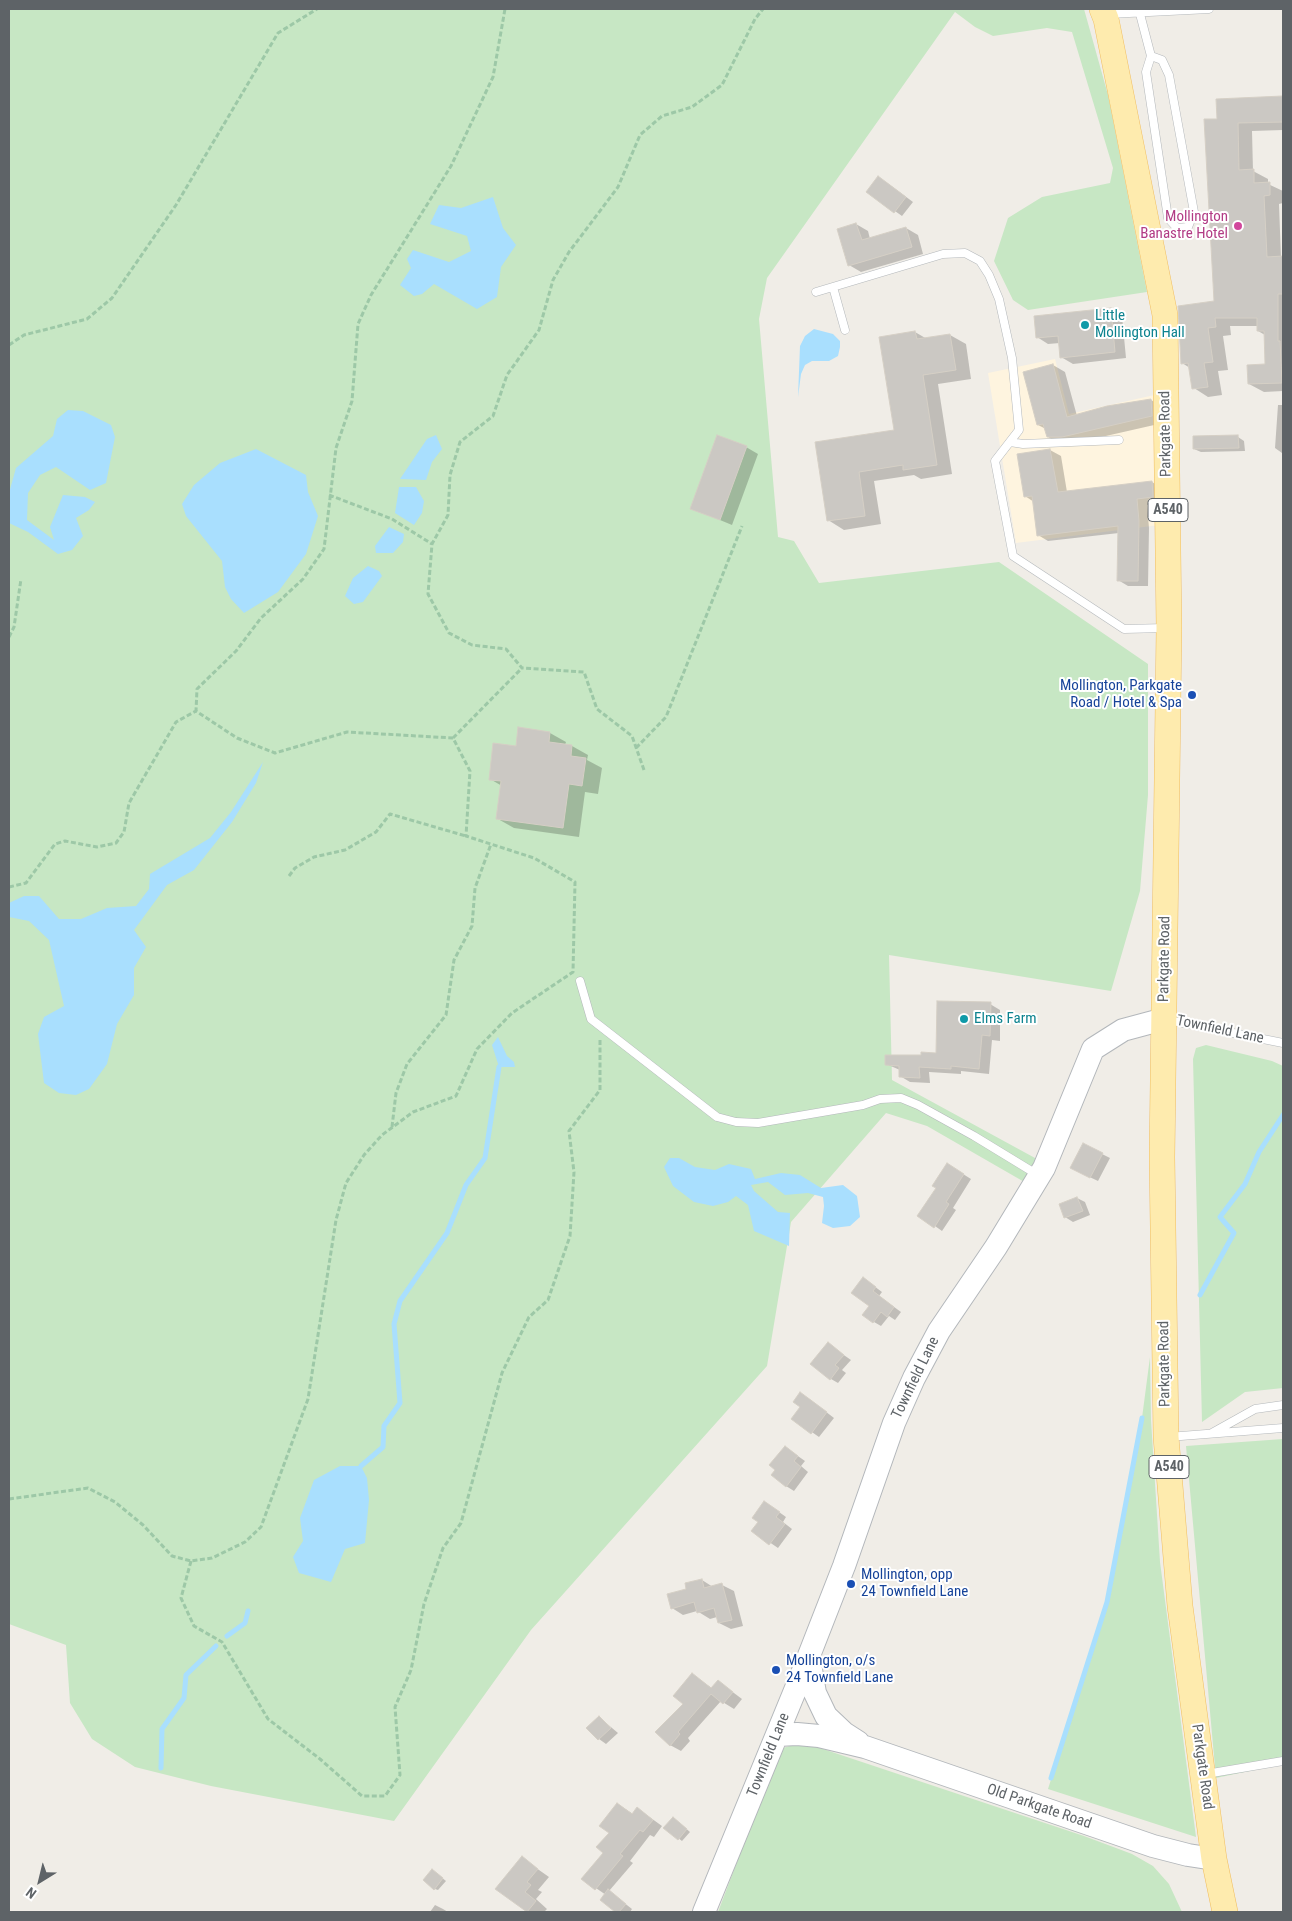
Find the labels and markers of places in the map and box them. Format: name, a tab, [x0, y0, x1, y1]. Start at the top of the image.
place label: Mollington Banastre Hotel	[1140, 208, 1228, 243]
marker: Mollington Banastre Hotel	[1232, 220, 1244, 232]
place label: Little Mollington Hall	[1095, 307, 1185, 342]
marker: Little Mollington Hall	[1079, 319, 1091, 331]
place label: Mollington, Parkgate Road / Hotel & Spa	[1060, 677, 1182, 712]
marker: Mollington, Parkgate Road / Hotel & Spa	[1186, 689, 1198, 701]
place label: Elms Farm	[974, 1010, 1036, 1028]
marker: Elms Farm	[958, 1013, 970, 1025]
place label: Mollington, opp 24 Townfield Lane	[861, 1566, 968, 1601]
marker: Mollington, opp 24 Townfield Lane	[845, 1578, 857, 1590]
place label: Mollington, o/s 24 Townfield Lane	[786, 1652, 893, 1687]
marker: Mollington, o/s 24 Townfield Lane	[770, 1664, 782, 1676]

